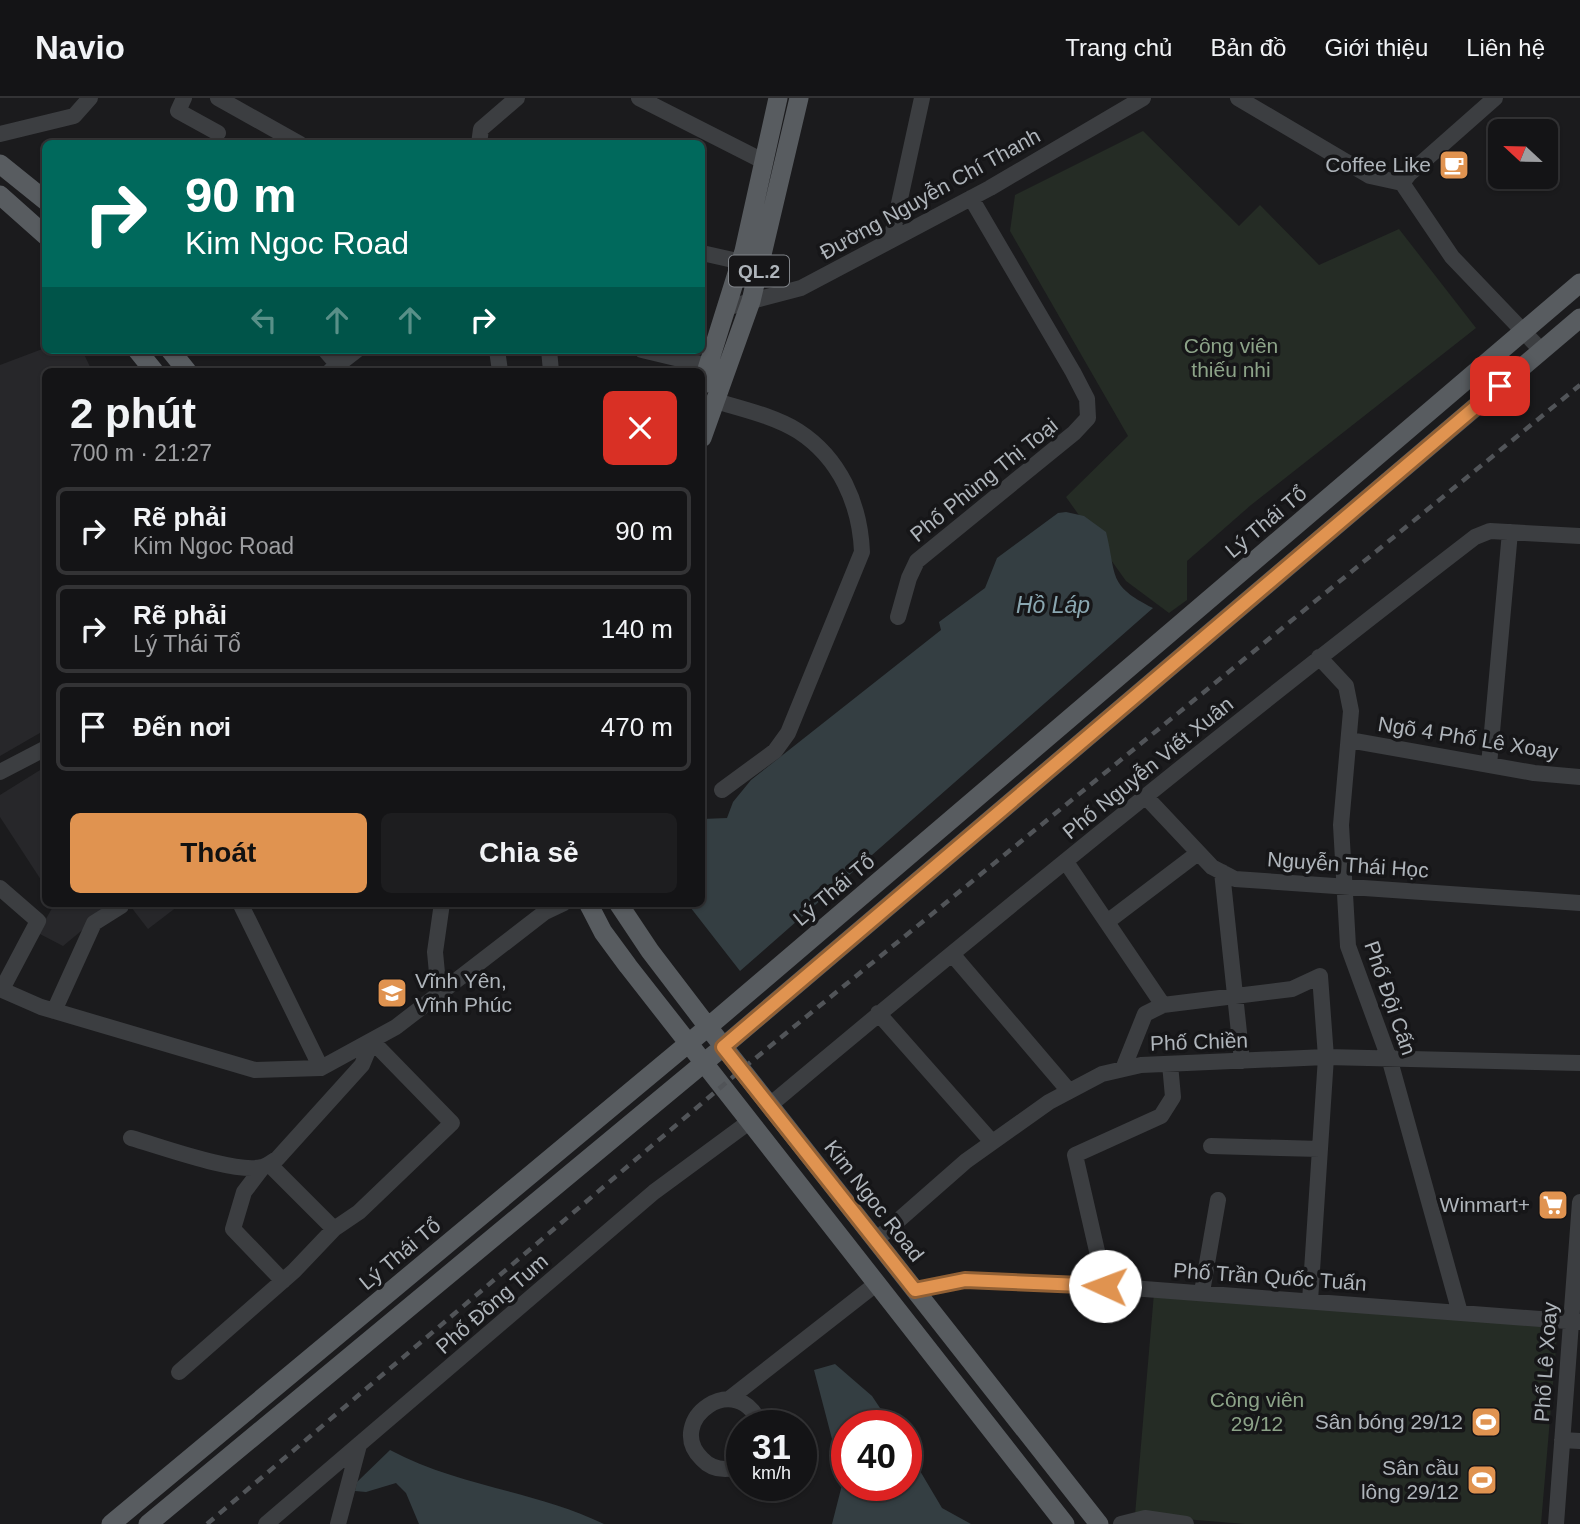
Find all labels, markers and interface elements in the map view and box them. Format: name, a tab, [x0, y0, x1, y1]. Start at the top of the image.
text: Navio	[35, 29, 125, 66]
text: Trang chủ	[1065, 34, 1172, 61]
text: Bản đồ	[1210, 34, 1286, 61]
text: Giới thiệu	[1324, 34, 1428, 61]
text: Liên hệ	[1466, 34, 1545, 61]
north arrow	[1488, 119, 1558, 189]
map controls	[1488, 119, 1558, 189]
street label: Đường Nguyễn Chí Thanh	[816, 123, 1044, 264]
cafe icon: Coffee Like	[1437, 148, 1471, 182]
place label: Coffee Like	[1325, 153, 1431, 176]
icon: right	[70, 168, 161, 259]
text: 90 m	[185, 168, 297, 222]
text: Kim Ngoc Road	[185, 225, 409, 261]
road number: QL.2	[729, 256, 789, 286]
icon: left	[245, 301, 283, 339]
icon: ahead	[318, 301, 356, 339]
icon: ahead	[391, 301, 429, 339]
icon: right	[464, 301, 502, 339]
park label: Công viên thiếu nhi	[1184, 334, 1278, 381]
pin	[1470, 356, 1530, 416]
icon: arrive	[1481, 367, 1519, 405]
text: 2 phút	[70, 390, 196, 437]
button: close	[603, 391, 677, 465]
street label: Phố Phùng Thị Toại	[906, 413, 1062, 546]
text: 700 m · 21:27	[70, 440, 212, 466]
street label: Lý Thái Tổ	[1221, 481, 1311, 562]
text: Rẽ phải	[133, 502, 227, 532]
icon: right	[74, 512, 112, 550]
text: 90 m	[615, 516, 673, 546]
text: Kim Ngoc Road	[133, 533, 294, 559]
water label: Hồ Láp	[1016, 592, 1090, 618]
text: Rẽ phải	[133, 600, 227, 630]
icon: right	[74, 610, 112, 648]
text: 140 m	[601, 614, 673, 644]
text: Lý Thái Tổ	[133, 631, 241, 657]
street label: Phố Nguyễn Viết Xuân	[1058, 692, 1237, 843]
icon: arrive	[74, 708, 112, 746]
text: Đến nơi	[133, 712, 231, 742]
text: 470 m	[601, 712, 673, 742]
street label: Ngõ 4 Phố Lê Xoay	[1376, 712, 1560, 763]
button: Thoát	[70, 813, 367, 893]
button: Chia sẻ	[381, 813, 677, 893]
street label: Nguyễn Thái Học	[1266, 847, 1430, 882]
street label: Lý Thái Tổ	[789, 849, 879, 930]
street label: Phố Đội Cấn	[1360, 938, 1421, 1058]
place label: Vĩnh Yên, Vĩnh Phúc	[415, 969, 512, 1016]
school or university icon: Vĩnh Yên, Vĩnh Phúc	[375, 976, 409, 1010]
street label: Phố Chiền	[1150, 1028, 1248, 1055]
street label: Kim Ngoc Road	[820, 1136, 929, 1266]
supermarket icon: Winmart+	[1536, 1188, 1570, 1222]
place label: Winmart+	[1440, 1193, 1530, 1216]
street label: Lý Thái Tổ	[355, 1213, 445, 1294]
street label: Phố Đồng Tum	[431, 1249, 552, 1358]
position arrow	[1068, 1249, 1142, 1323]
street label: Phố Trần Quốc Tuấn	[1173, 1258, 1367, 1295]
street label: Phố Lê Xoay	[1530, 1301, 1561, 1423]
park label: Công viên 29/12	[1210, 1388, 1304, 1435]
sports icon: Sân bóng 29/12	[1469, 1405, 1503, 1439]
speed limit sign: 40	[831, 1410, 922, 1501]
place label: Sân bóng 29/12	[1315, 1410, 1463, 1433]
text: 31	[752, 1427, 791, 1466]
place label: Sân cầu lông 29/12	[1361, 1456, 1459, 1503]
text: km/h	[752, 1463, 791, 1483]
sports icon: Sân cầu lông 29/12	[1465, 1463, 1499, 1497]

